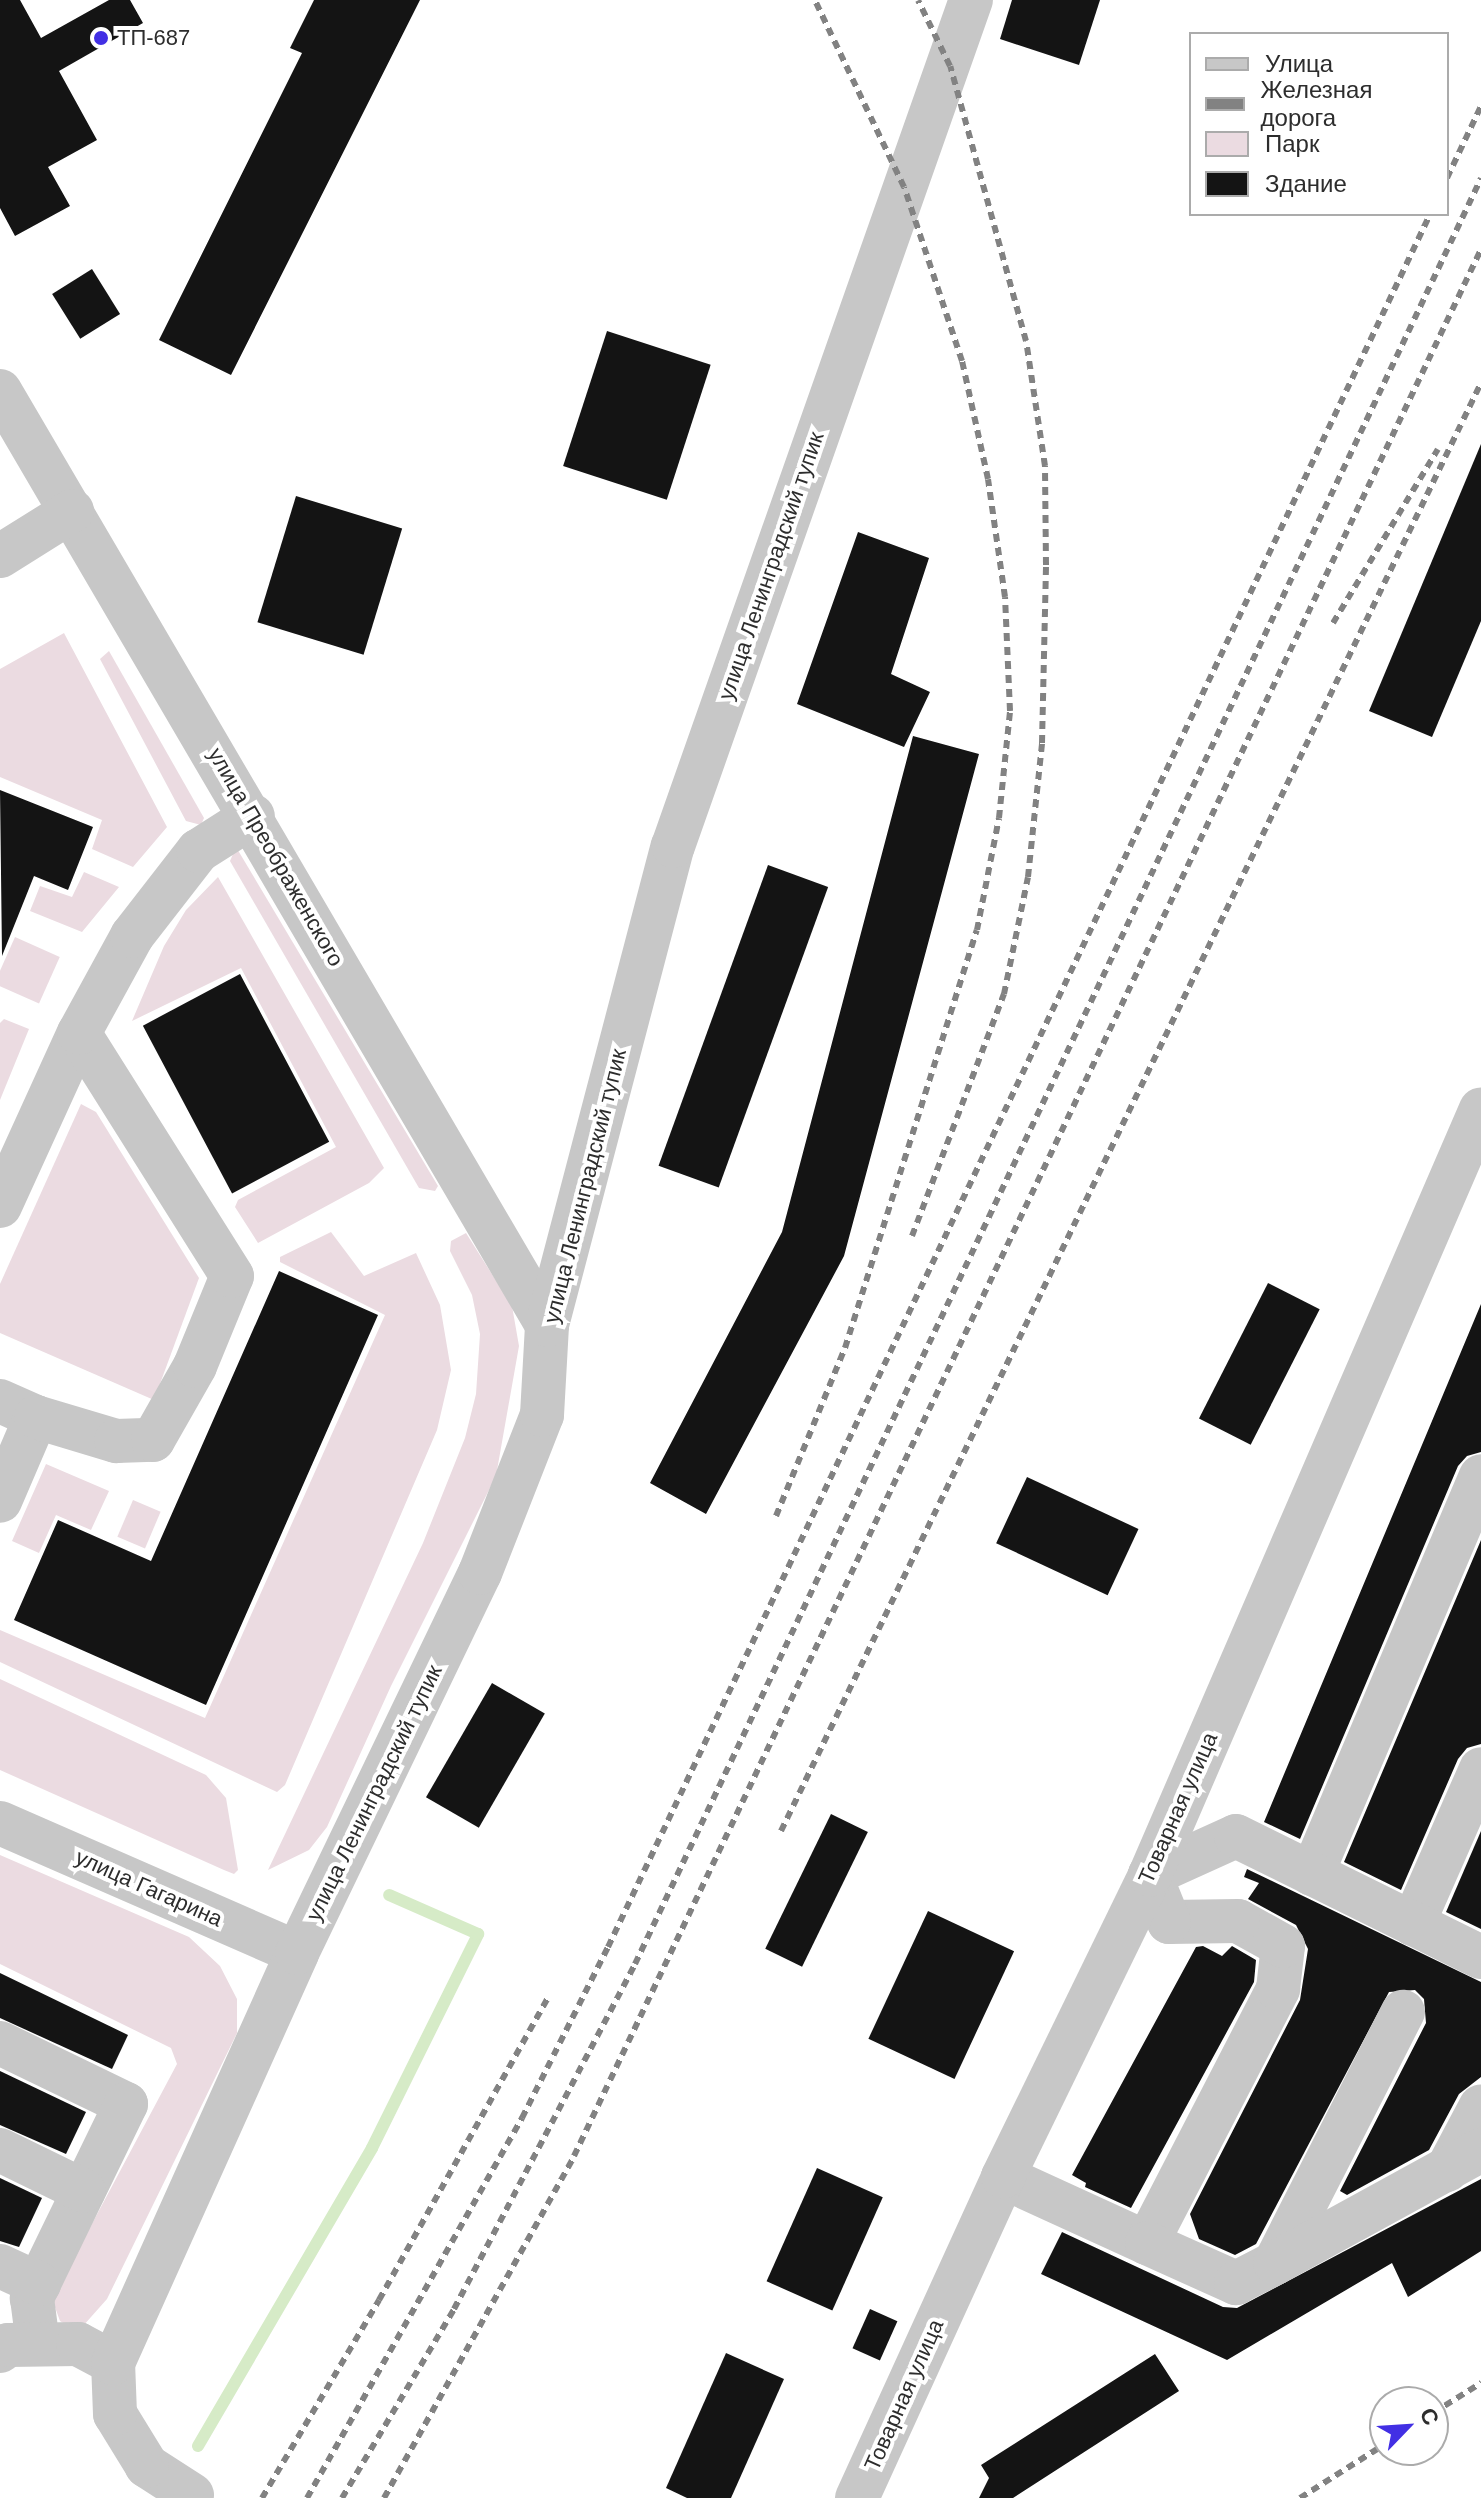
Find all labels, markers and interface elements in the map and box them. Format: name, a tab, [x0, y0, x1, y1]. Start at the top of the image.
place label: ТП-687	[117, 25, 190, 51]
marker: ТП-687	[92, 29, 110, 47]
legend	[1189, 32, 1449, 216]
text: Улица	[1265, 50, 1333, 77]
text: Железная дорога	[1261, 76, 1372, 131]
text: Парк	[1265, 130, 1319, 157]
text: Здание	[1265, 170, 1347, 197]
street label: улица Ленинградский тупик	[713, 429, 829, 703]
street label: улица Преображенского	[203, 743, 349, 971]
street label: улица Ленинградский тупик	[538, 1046, 632, 1326]
street label: улица Ленинградский тупик	[300, 1661, 448, 1925]
street label: Товарная улица	[1133, 1728, 1223, 1888]
street label: улица Гагарина	[71, 1844, 227, 1932]
street label: Товарная улица	[859, 2315, 949, 2475]
north arrow	[1369, 2386, 1449, 2466]
text: С	[1415, 2404, 1444, 2429]

